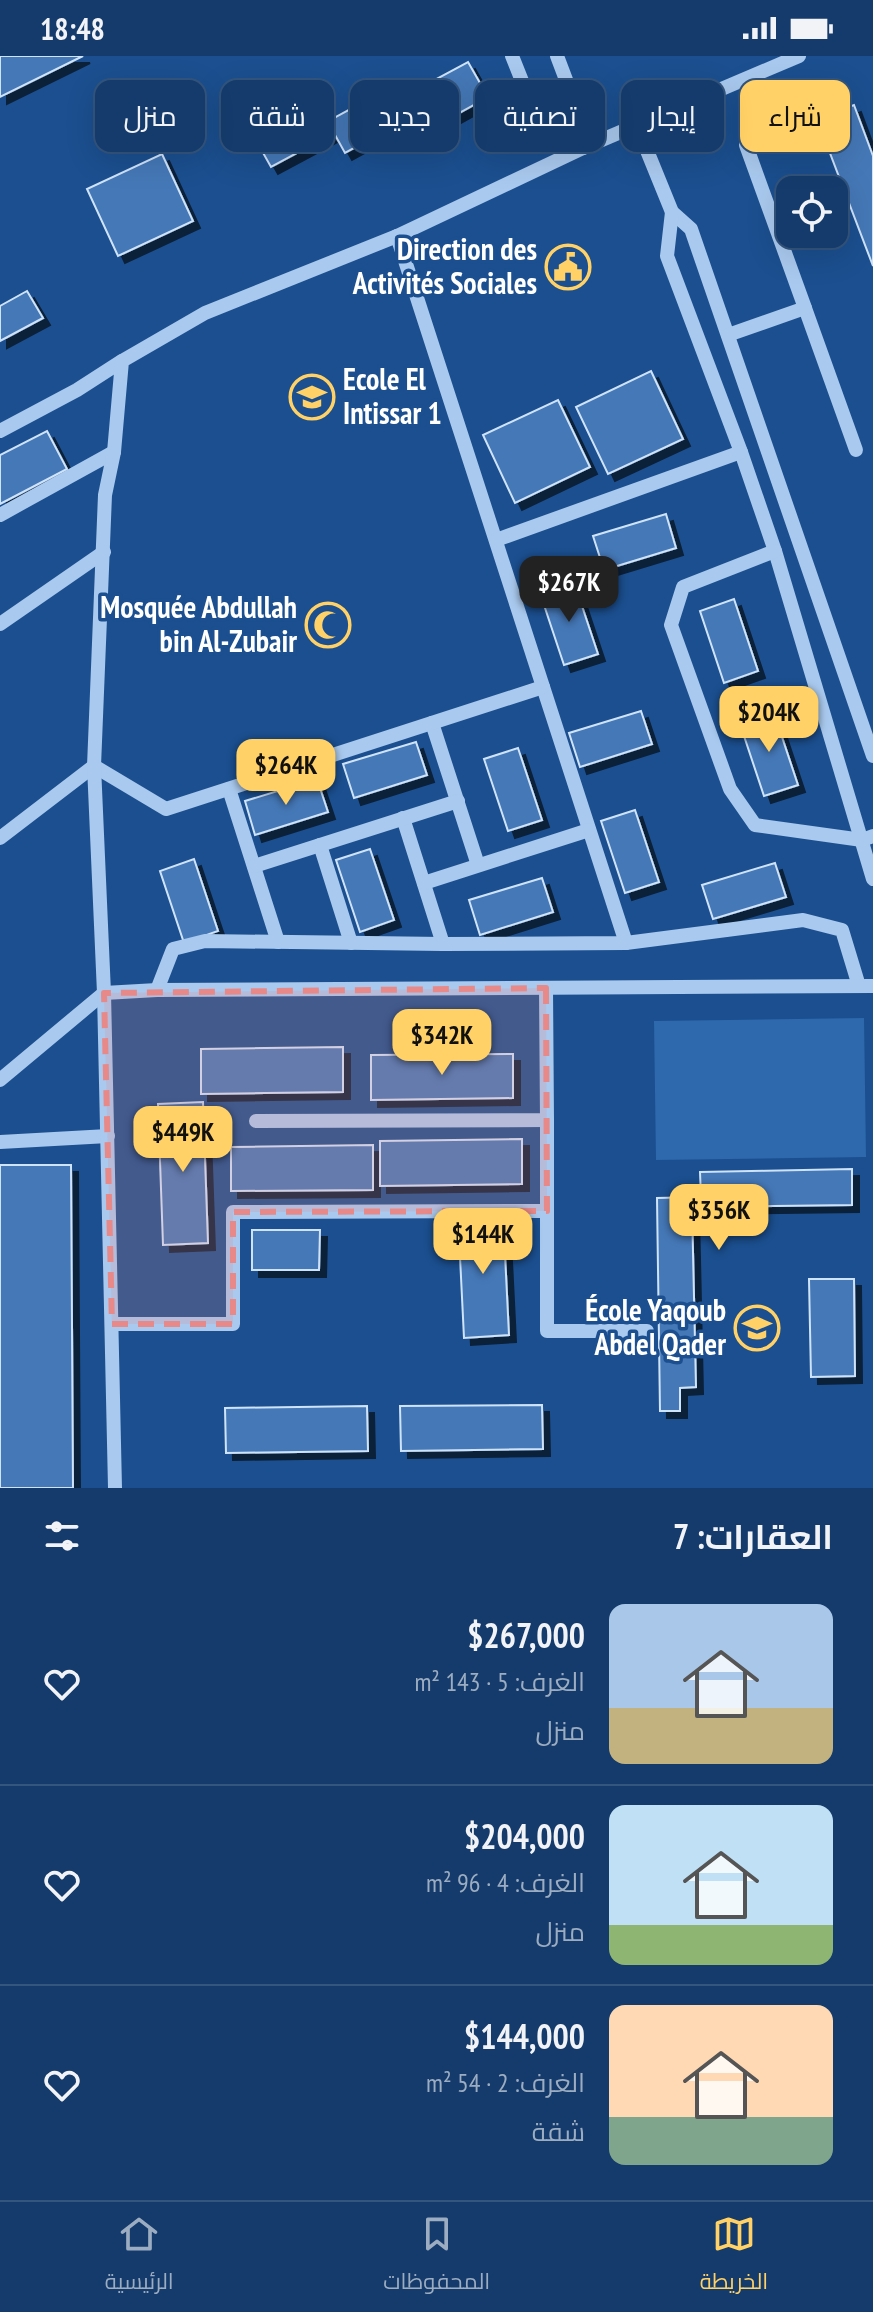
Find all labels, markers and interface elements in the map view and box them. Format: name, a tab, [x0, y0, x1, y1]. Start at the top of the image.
text: 18:48	[40, 9, 105, 48]
chip: منزل	[95, 80, 205, 152]
chip: شقة	[221, 80, 334, 152]
chip: جديد	[350, 80, 459, 152]
chip: تصفية	[475, 80, 605, 152]
chip: إيجار	[621, 80, 724, 152]
chip: شراء	[740, 80, 850, 152]
map controls	[776, 176, 848, 248]
button: locate	[776, 176, 848, 248]
place label: Direction des Activités Sociales	[352, 229, 537, 302]
public building icon: Direction des Activités Sociales	[544, 243, 592, 291]
place label: Ecole El Intissar 1	[343, 359, 442, 432]
school or university icon: Ecole El Intissar 1	[288, 373, 336, 421]
pin: $267K	[513, 556, 625, 624]
text: $267K	[537, 565, 601, 598]
place label: Mosquée Abdullah bin Al-Zubair	[100, 587, 297, 660]
mosque icon: Mosquée Abdullah bin Al-Zubair	[304, 601, 352, 649]
pin: $204K	[713, 686, 825, 754]
text: $204K	[737, 695, 801, 728]
pin: $264K	[230, 739, 342, 807]
text: $264K	[254, 748, 318, 781]
pin: $342K	[386, 1009, 498, 1077]
text: $342K	[410, 1018, 474, 1051]
pin: $449K	[127, 1106, 239, 1174]
text: $449K	[151, 1115, 215, 1148]
pin: $356K	[663, 1184, 775, 1252]
text: $356K	[687, 1193, 751, 1226]
pin: $144K	[427, 1208, 539, 1276]
text: $144K	[451, 1217, 515, 1250]
place label: École Yaqoub Abdel Qader	[585, 1290, 726, 1363]
school or university icon: École Yaqoub Abdel Qader	[733, 1304, 781, 1352]
icon: filters	[40, 1514, 84, 1558]
text: العقارات: 7	[673, 1514, 833, 1558]
text: $267,000	[467, 1613, 585, 1657]
icon: home	[673, 1636, 769, 1732]
icon: heart	[40, 1662, 84, 1706]
text: الغرف: 5 · 143 m²	[414, 1665, 585, 1698]
text: منزل	[536, 1714, 585, 1747]
text: $204,000	[464, 1814, 585, 1858]
icon: home	[673, 1837, 769, 1933]
icon: heart	[40, 1863, 84, 1907]
text: الغرف: 4 · 96 m²	[426, 1866, 585, 1899]
text: منزل	[536, 1915, 585, 1948]
text: $144,000	[464, 2014, 585, 2058]
icon: home	[673, 2037, 769, 2133]
icon: heart	[40, 2063, 84, 2107]
text: الغرف: 2 · 54 m²	[426, 2066, 585, 2099]
text: شقة	[532, 2115, 585, 2148]
tab: الرئيسية	[105, 2212, 174, 2302]
tab: المحفوظات	[383, 2212, 490, 2302]
tab: الخريطة	[700, 2212, 768, 2302]

